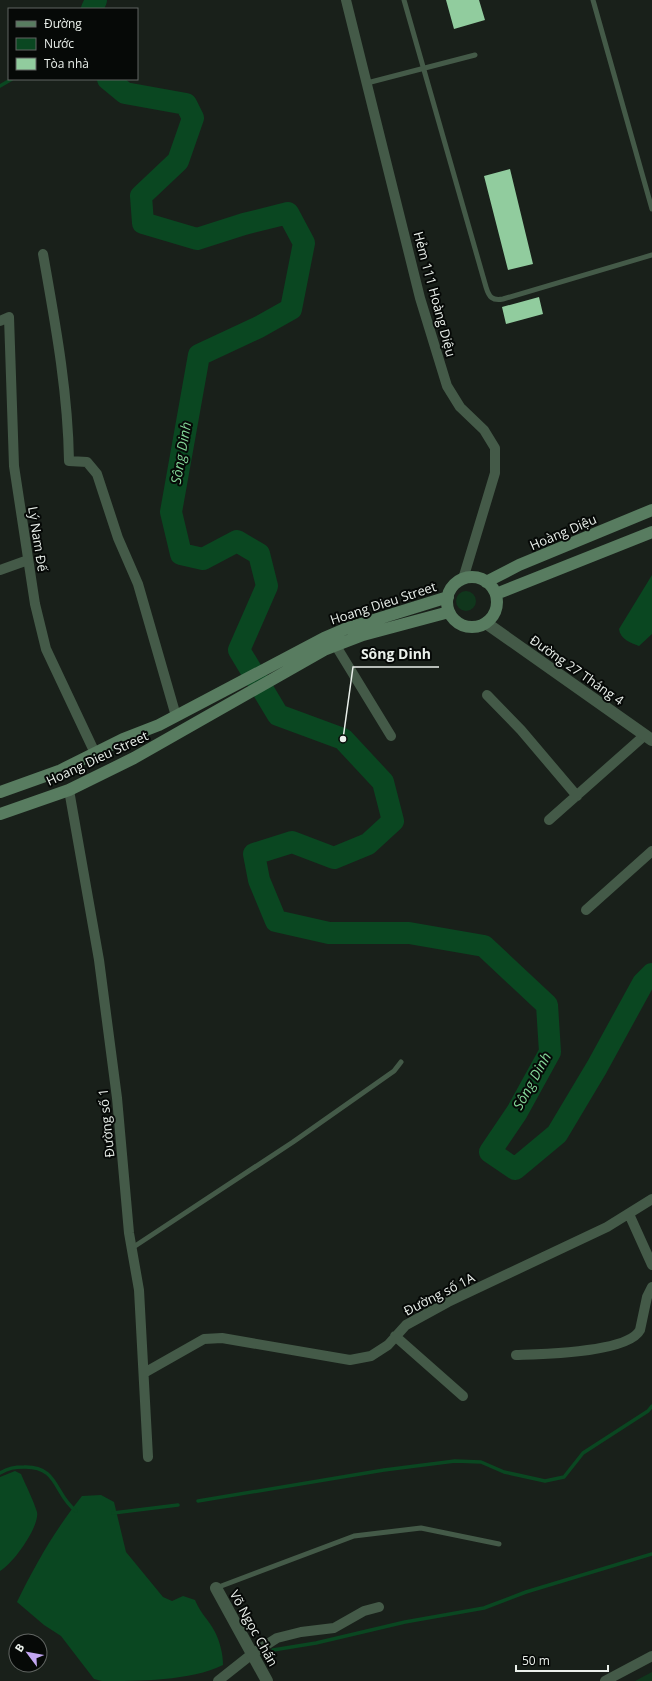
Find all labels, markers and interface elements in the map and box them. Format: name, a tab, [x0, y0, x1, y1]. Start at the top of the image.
legend	[8, 8, 138, 80]
text: Đường	[44, 15, 82, 32]
text: Nước	[44, 35, 74, 52]
text: Tòa nhà	[44, 55, 89, 72]
street label: Hẻm 111 Hoàng Diệu	[410, 229, 460, 359]
water label: Sông Dinh	[166, 420, 195, 486]
street label: Lý Nam Đế	[24, 505, 52, 574]
street label: Hoàng Diệu	[527, 510, 599, 554]
street label: Hoang Dieu Street	[328, 577, 439, 629]
street label: Đường 27 Tháng 4	[526, 631, 628, 709]
callout: Sông Dinh	[353, 641, 439, 667]
text: Sông Dinh	[361, 644, 431, 663]
street label: Hoang Dieu Street	[43, 726, 151, 790]
water label: Sông Dinh	[508, 1049, 555, 1113]
street label: Đường số 1	[93, 1088, 119, 1158]
street label: Đường số 1A	[400, 1268, 478, 1320]
street label: Võ Ngọc Chấn	[226, 1587, 282, 1669]
north arrow	[8, 1633, 48, 1673]
text: B	[11, 1640, 27, 1655]
scale bar	[516, 1647, 608, 1673]
text: 50 m	[522, 1652, 550, 1669]

